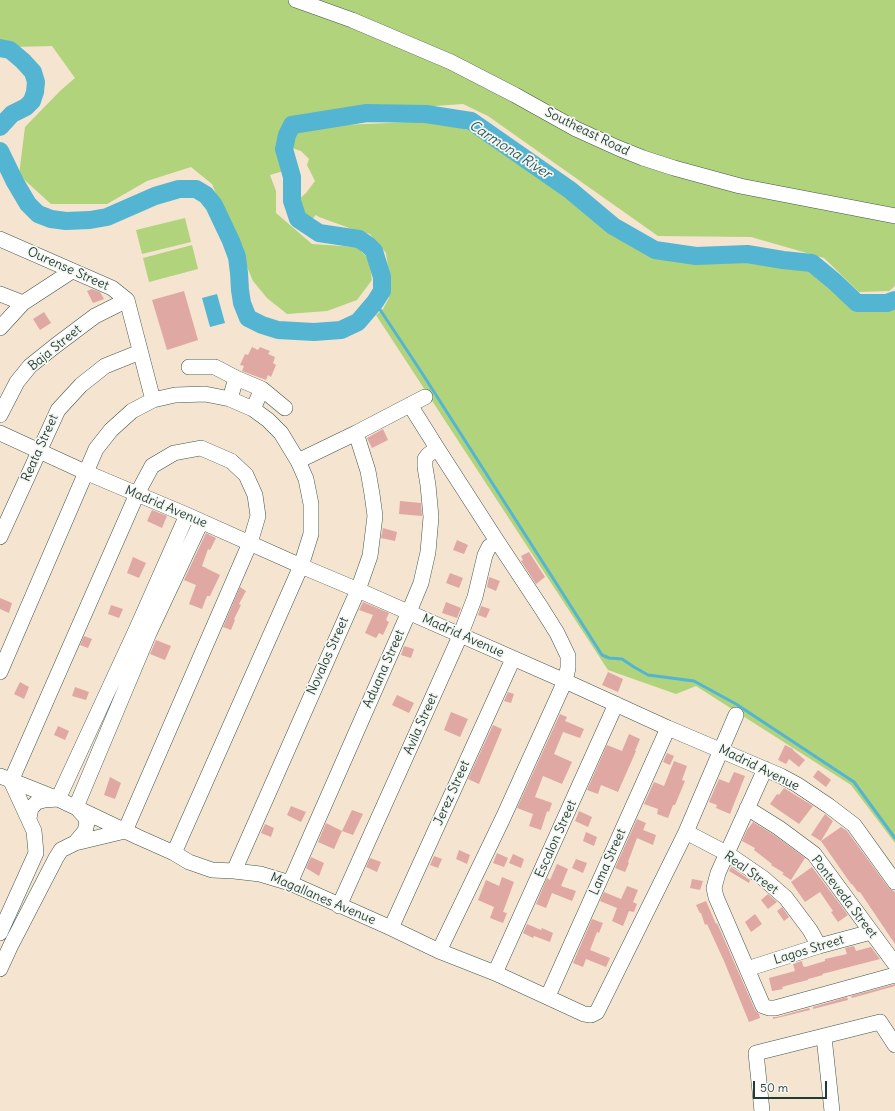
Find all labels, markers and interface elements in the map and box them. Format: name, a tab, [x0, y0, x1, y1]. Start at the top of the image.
street label: Southeast Road	[542, 105, 632, 159]
water label: Carmona River	[466, 117, 554, 183]
street label: Ourense Street	[25, 244, 111, 294]
street label: Baja Street	[25, 322, 85, 374]
street label: Reata Street	[18, 412, 62, 484]
street label: Madrid Avenue	[122, 483, 210, 531]
street label: Madrid Avenue	[420, 611, 506, 661]
street label: Novalos Street	[304, 615, 352, 697]
street label: Aduana Street	[360, 628, 408, 710]
street label: Avila Street	[401, 691, 441, 757]
street label: Madrid Avenue	[716, 742, 802, 794]
street label: Jerez Street	[431, 758, 473, 828]
street label: Escalon Street	[532, 798, 580, 880]
street label: Lama Street	[586, 826, 630, 898]
street label: Real Street	[721, 848, 781, 898]
street label: Ponteveda Street	[808, 853, 880, 941]
street label: Magallanes Avenue	[268, 870, 378, 928]
street label: Lagos Street	[772, 932, 846, 968]
scale bar	[755, 1073, 829, 1099]
text: 50 m	[760, 1080, 788, 1095]

